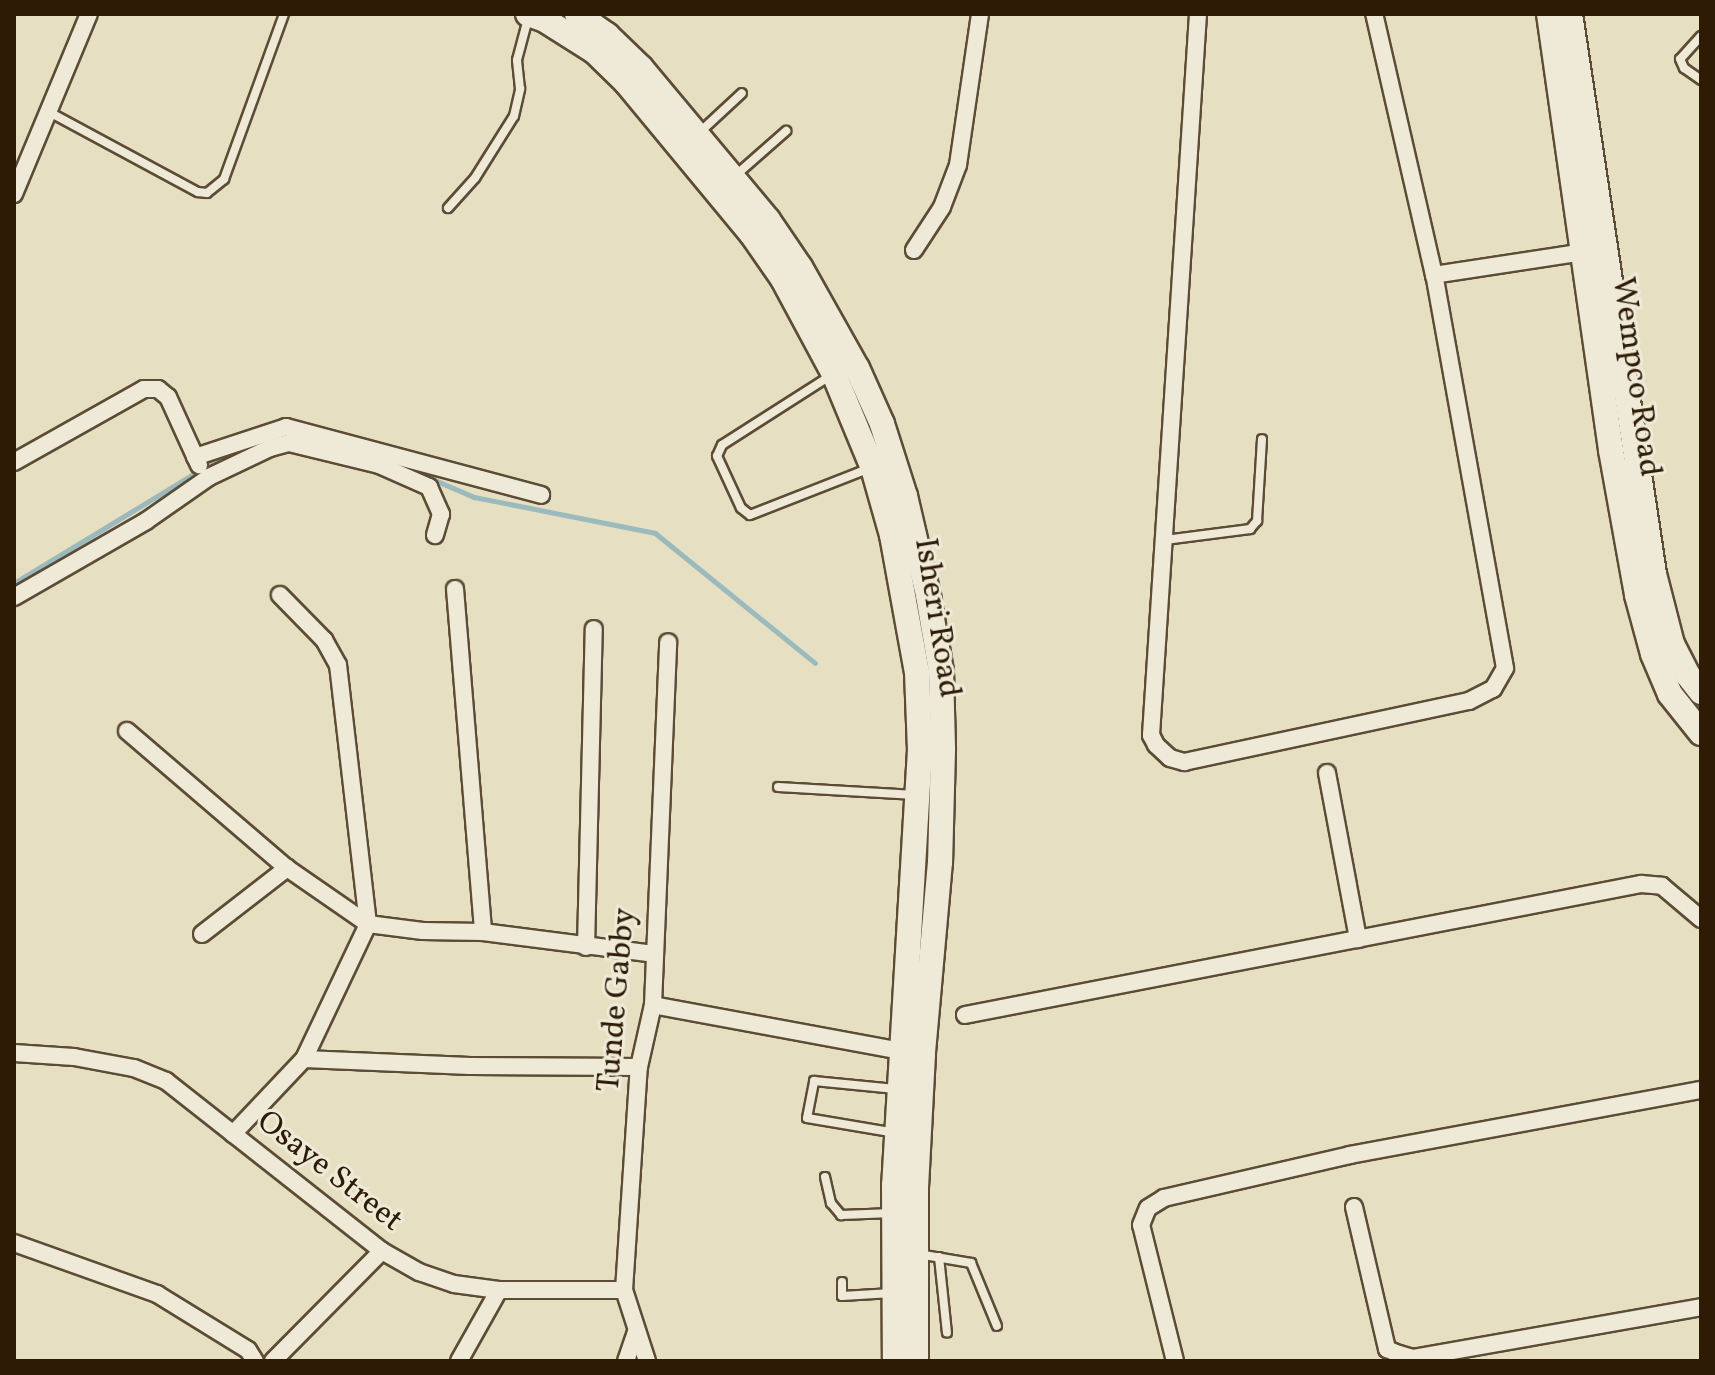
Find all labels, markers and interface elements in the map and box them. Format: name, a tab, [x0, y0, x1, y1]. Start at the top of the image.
street label: Wempco Road	[1602, 275, 1668, 479]
street label: Isheri Road	[904, 536, 968, 700]
street label: Tunde Gabby	[591, 906, 645, 1094]
street label: Osaye Street	[248, 1103, 410, 1241]

